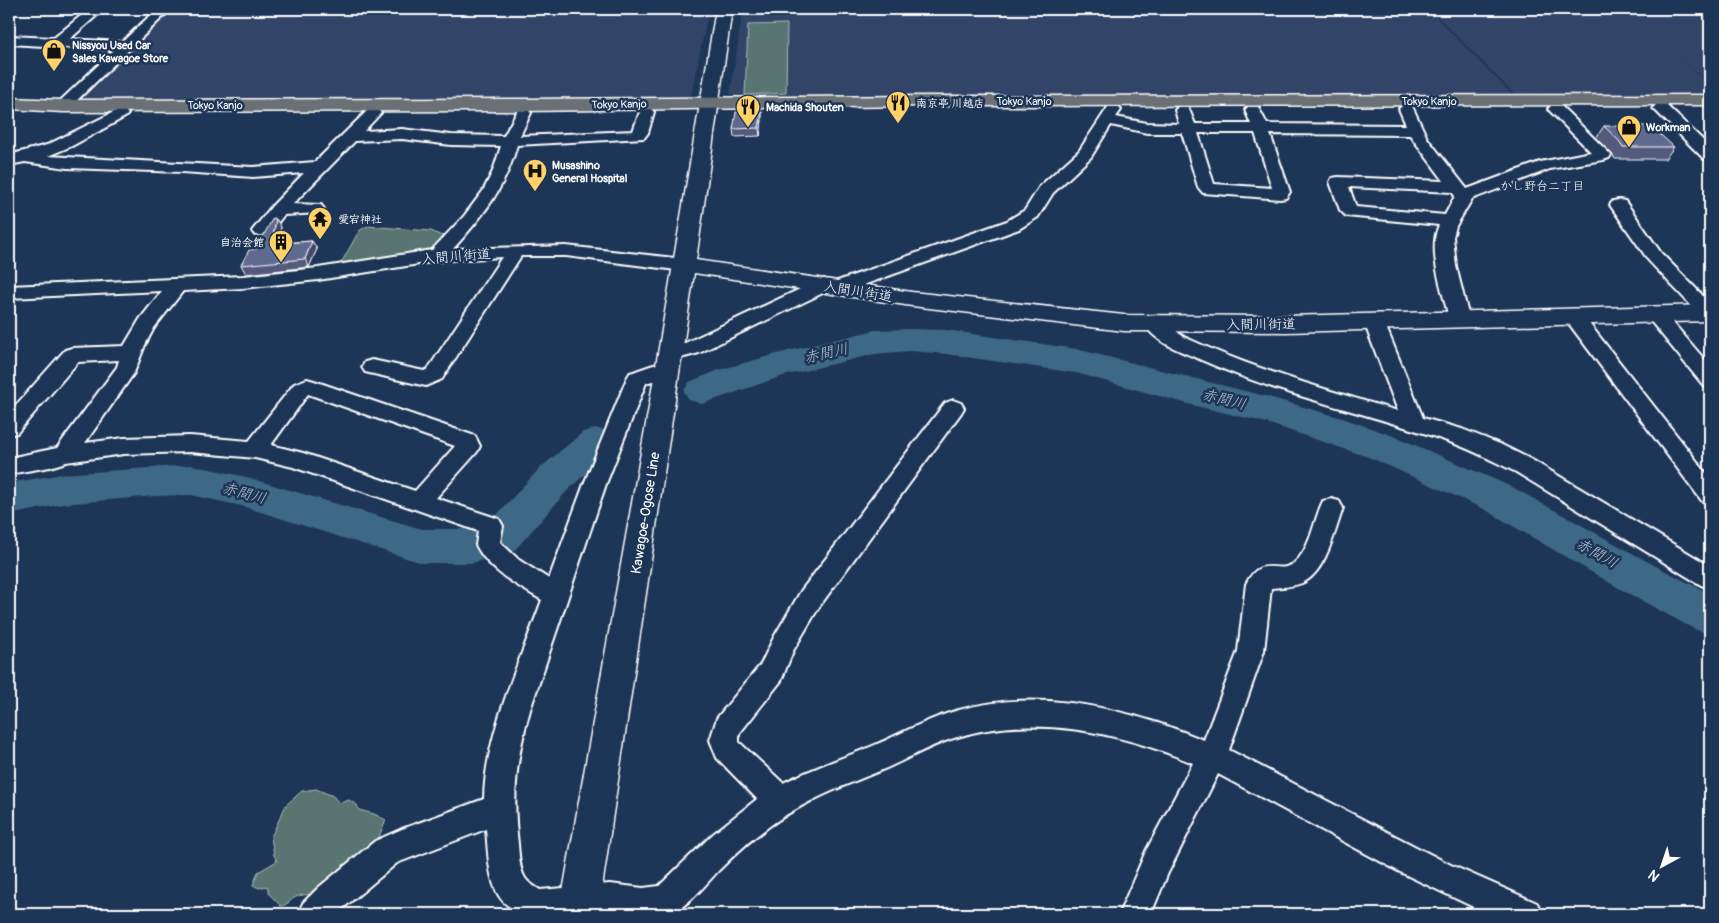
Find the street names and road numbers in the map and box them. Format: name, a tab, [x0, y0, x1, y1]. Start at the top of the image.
street label: Tokyo Kanjo	[996, 95, 1052, 108]
street label: Tokyo Kanjo	[1401, 95, 1457, 108]
street label: Tokyo Kanjo	[591, 98, 647, 111]
street label: Tokyo Kanjo	[187, 99, 243, 112]
street label: 入間川街道	[420, 245, 492, 268]
street label: 入間川街道	[822, 278, 894, 305]
street label: 入間川街道	[1226, 315, 1296, 334]
street label: Kawagoe-Ogose Line	[627, 451, 664, 575]

